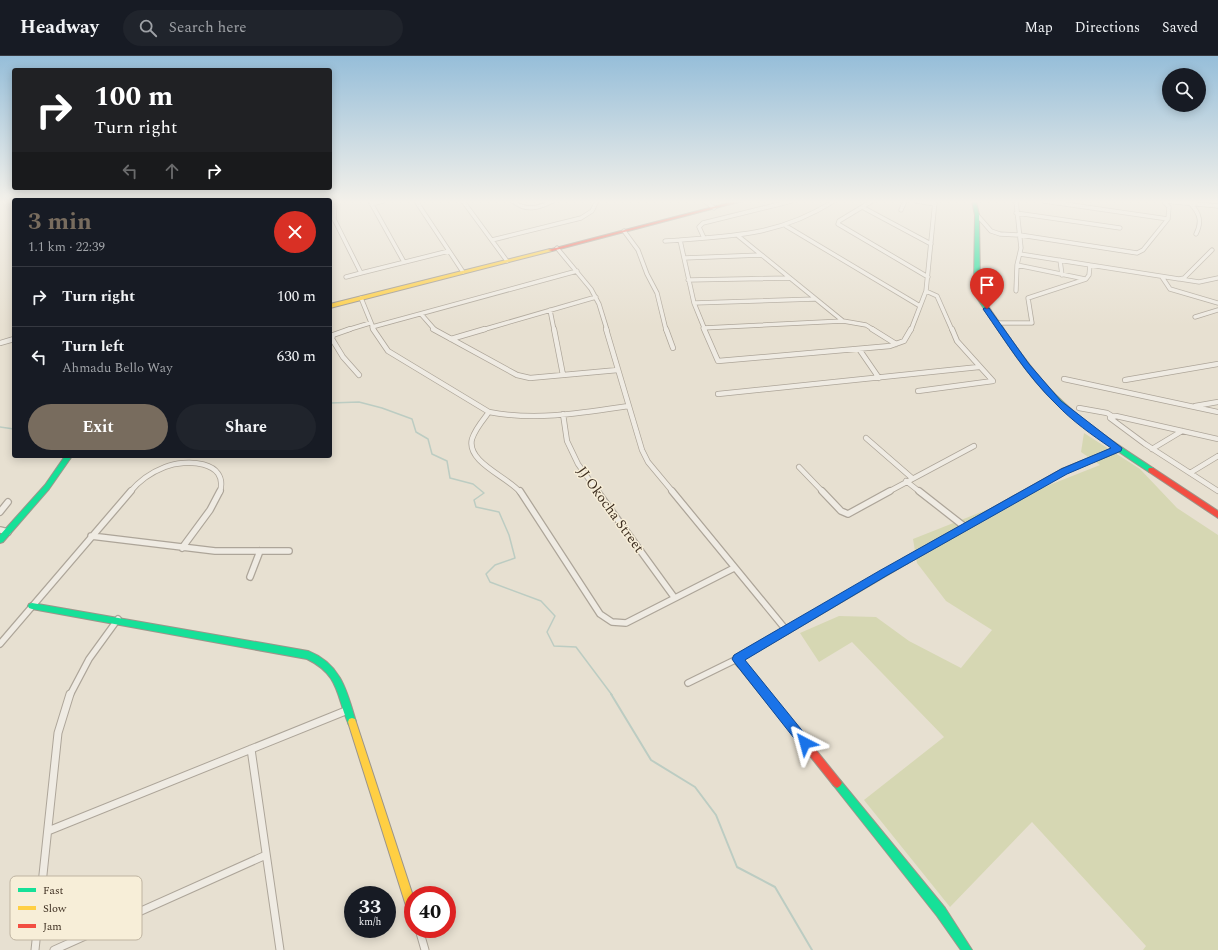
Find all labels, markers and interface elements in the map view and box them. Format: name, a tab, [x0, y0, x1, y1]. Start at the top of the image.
search box	[123, 10, 403, 46]
text: Headway	[20, 13, 99, 42]
text: Search here	[169, 16, 247, 39]
icon: search	[137, 17, 159, 39]
text: Map	[1025, 17, 1053, 38]
text: Directions	[1075, 17, 1140, 38]
text: Saved	[1162, 17, 1198, 38]
map controls	[1162, 68, 1206, 112]
button: search	[1162, 68, 1206, 112]
text: 100 m	[94, 75, 173, 118]
icon: right	[28, 84, 80, 136]
text: Turn right	[94, 114, 177, 141]
icon: left	[119, 160, 141, 182]
icon: ahead	[161, 160, 183, 182]
icon: right	[203, 160, 225, 182]
text: 3 min	[28, 204, 92, 240]
button: close	[274, 211, 316, 253]
text: 1.1 km · 22:39	[28, 237, 105, 257]
pin	[970, 268, 1004, 309]
icon: arrive	[976, 274, 998, 296]
text: Turn right	[62, 285, 135, 308]
text: 100 m	[277, 285, 316, 308]
icon: right	[28, 286, 50, 308]
text: Turn left	[62, 335, 124, 358]
text: 630 m	[277, 345, 316, 368]
icon: left	[28, 346, 50, 368]
text: Ahmadu Bello Way	[62, 358, 172, 378]
button: Exit	[28, 404, 168, 450]
button: Share	[176, 404, 316, 450]
street label: JJ Okocha Street	[572, 462, 649, 557]
position arrow	[784, 722, 826, 764]
legend	[10, 876, 142, 940]
text: Fast	[43, 882, 64, 899]
speed limit sign: 40	[404, 886, 456, 938]
text: 33	[359, 892, 381, 922]
text: Slow	[43, 900, 67, 917]
text: km/h	[359, 914, 381, 930]
text: Jam	[43, 918, 62, 935]

